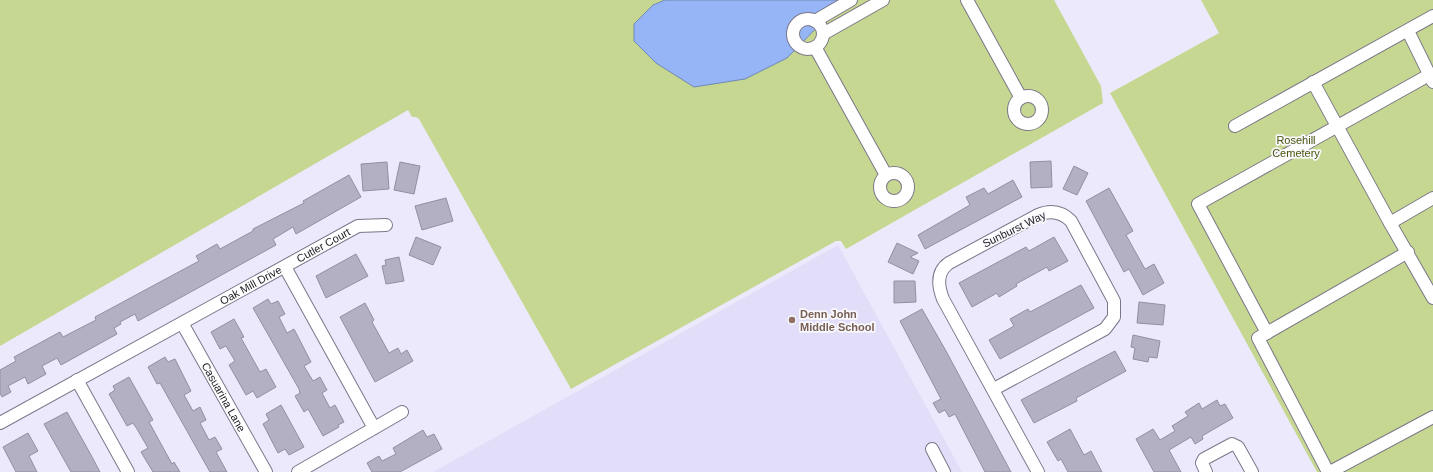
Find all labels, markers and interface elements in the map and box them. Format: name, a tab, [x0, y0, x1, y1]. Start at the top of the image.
park label: Rosehill Cemetery	[1272, 134, 1320, 159]
street label: Sunburst Way	[981, 208, 1048, 249]
street label: Cutler Court	[294, 226, 352, 265]
street label: Oak Mill Drive	[218, 263, 283, 307]
place label: Denn John Middle School	[800, 308, 875, 333]
marker: Denn John Middle School	[787, 315, 797, 325]
street label: Casuarina Lane	[199, 360, 248, 434]

